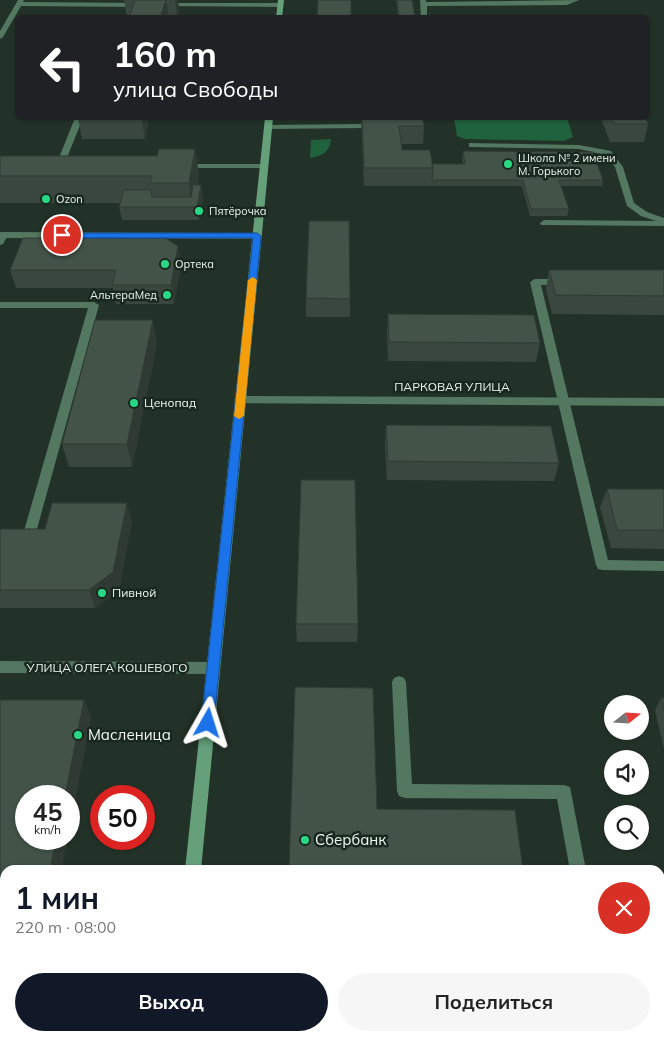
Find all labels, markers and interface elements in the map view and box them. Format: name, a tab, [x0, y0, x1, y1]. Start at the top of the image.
text: 160 m	[113, 32, 217, 76]
icon: left	[30, 35, 95, 100]
text: улица Свободы	[113, 75, 278, 103]
place label: Школа № 2 имени М. Горького	[518, 151, 616, 178]
marker: Школа № 2 имени М. Горького	[502, 158, 514, 170]
place label: Ozon	[56, 192, 83, 206]
marker: Ozon	[40, 193, 52, 205]
place label: Пятёрочка	[209, 204, 266, 218]
marker: Пятёрочка	[193, 205, 205, 217]
pin	[41, 214, 83, 256]
icon: arrive	[48, 221, 76, 249]
place label: Ортека	[175, 257, 214, 271]
marker: Ортека	[159, 258, 171, 270]
place label: АльтераМед	[90, 288, 157, 302]
marker: АльтераМед	[161, 289, 173, 301]
street label: ПАРКОВАЯ УЛИЦА	[394, 379, 510, 394]
place label: Ценопад	[144, 395, 196, 410]
marker: Ценопад	[128, 397, 140, 409]
place label: Пивной	[112, 585, 156, 600]
marker: Пивной	[96, 587, 108, 599]
street label: УЛИЦА ОЛЕГА КОШЕВОГО	[25, 660, 188, 675]
north arrow	[604, 695, 649, 740]
map controls	[604, 695, 649, 850]
position arrow	[181, 696, 233, 748]
place label: Масленица	[88, 725, 171, 744]
marker: Масленица	[72, 729, 84, 741]
button: sound	[604, 750, 649, 795]
speed limit sign: 50	[90, 785, 155, 850]
text: 45	[32, 796, 63, 827]
button: search	[604, 805, 649, 850]
text: km/h	[34, 822, 61, 837]
place label: Сбербанк	[315, 830, 387, 849]
marker: Сбербанк	[299, 834, 311, 846]
text: 1 мин	[15, 879, 99, 917]
button: close	[598, 882, 650, 934]
text: 220 m · 08:00	[15, 917, 116, 937]
button: Выход	[15, 973, 328, 1031]
button: Поделиться	[338, 973, 650, 1031]

